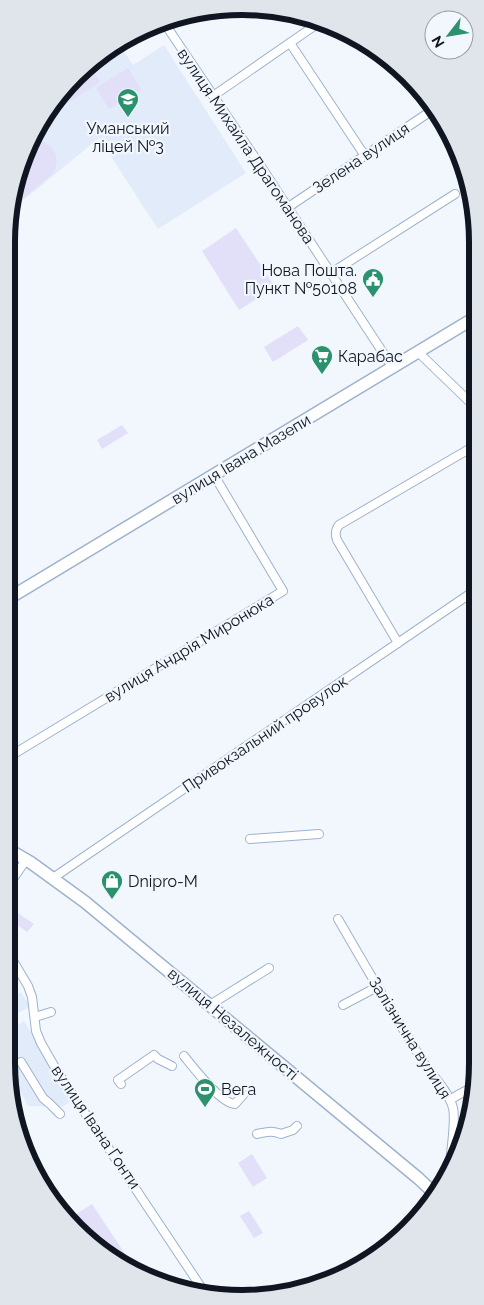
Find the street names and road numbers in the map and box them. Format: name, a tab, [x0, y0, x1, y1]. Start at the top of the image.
street label: вулиця Михайла Драгоманова	[173, 45, 319, 247]
street label: Зелена вулиця	[309, 119, 413, 197]
street label: вулиця Івана Мазепи	[168, 410, 314, 508]
street label: вулиця Андрія Миронюка	[101, 590, 277, 706]
street label: Привокзальний провулок	[179, 672, 351, 796]
street label: вулиця Незалежності	[164, 964, 302, 1084]
street label: Залізнична вулиця	[365, 974, 455, 1102]
street label: вулиця Івана Ґонти	[48, 1062, 144, 1192]

